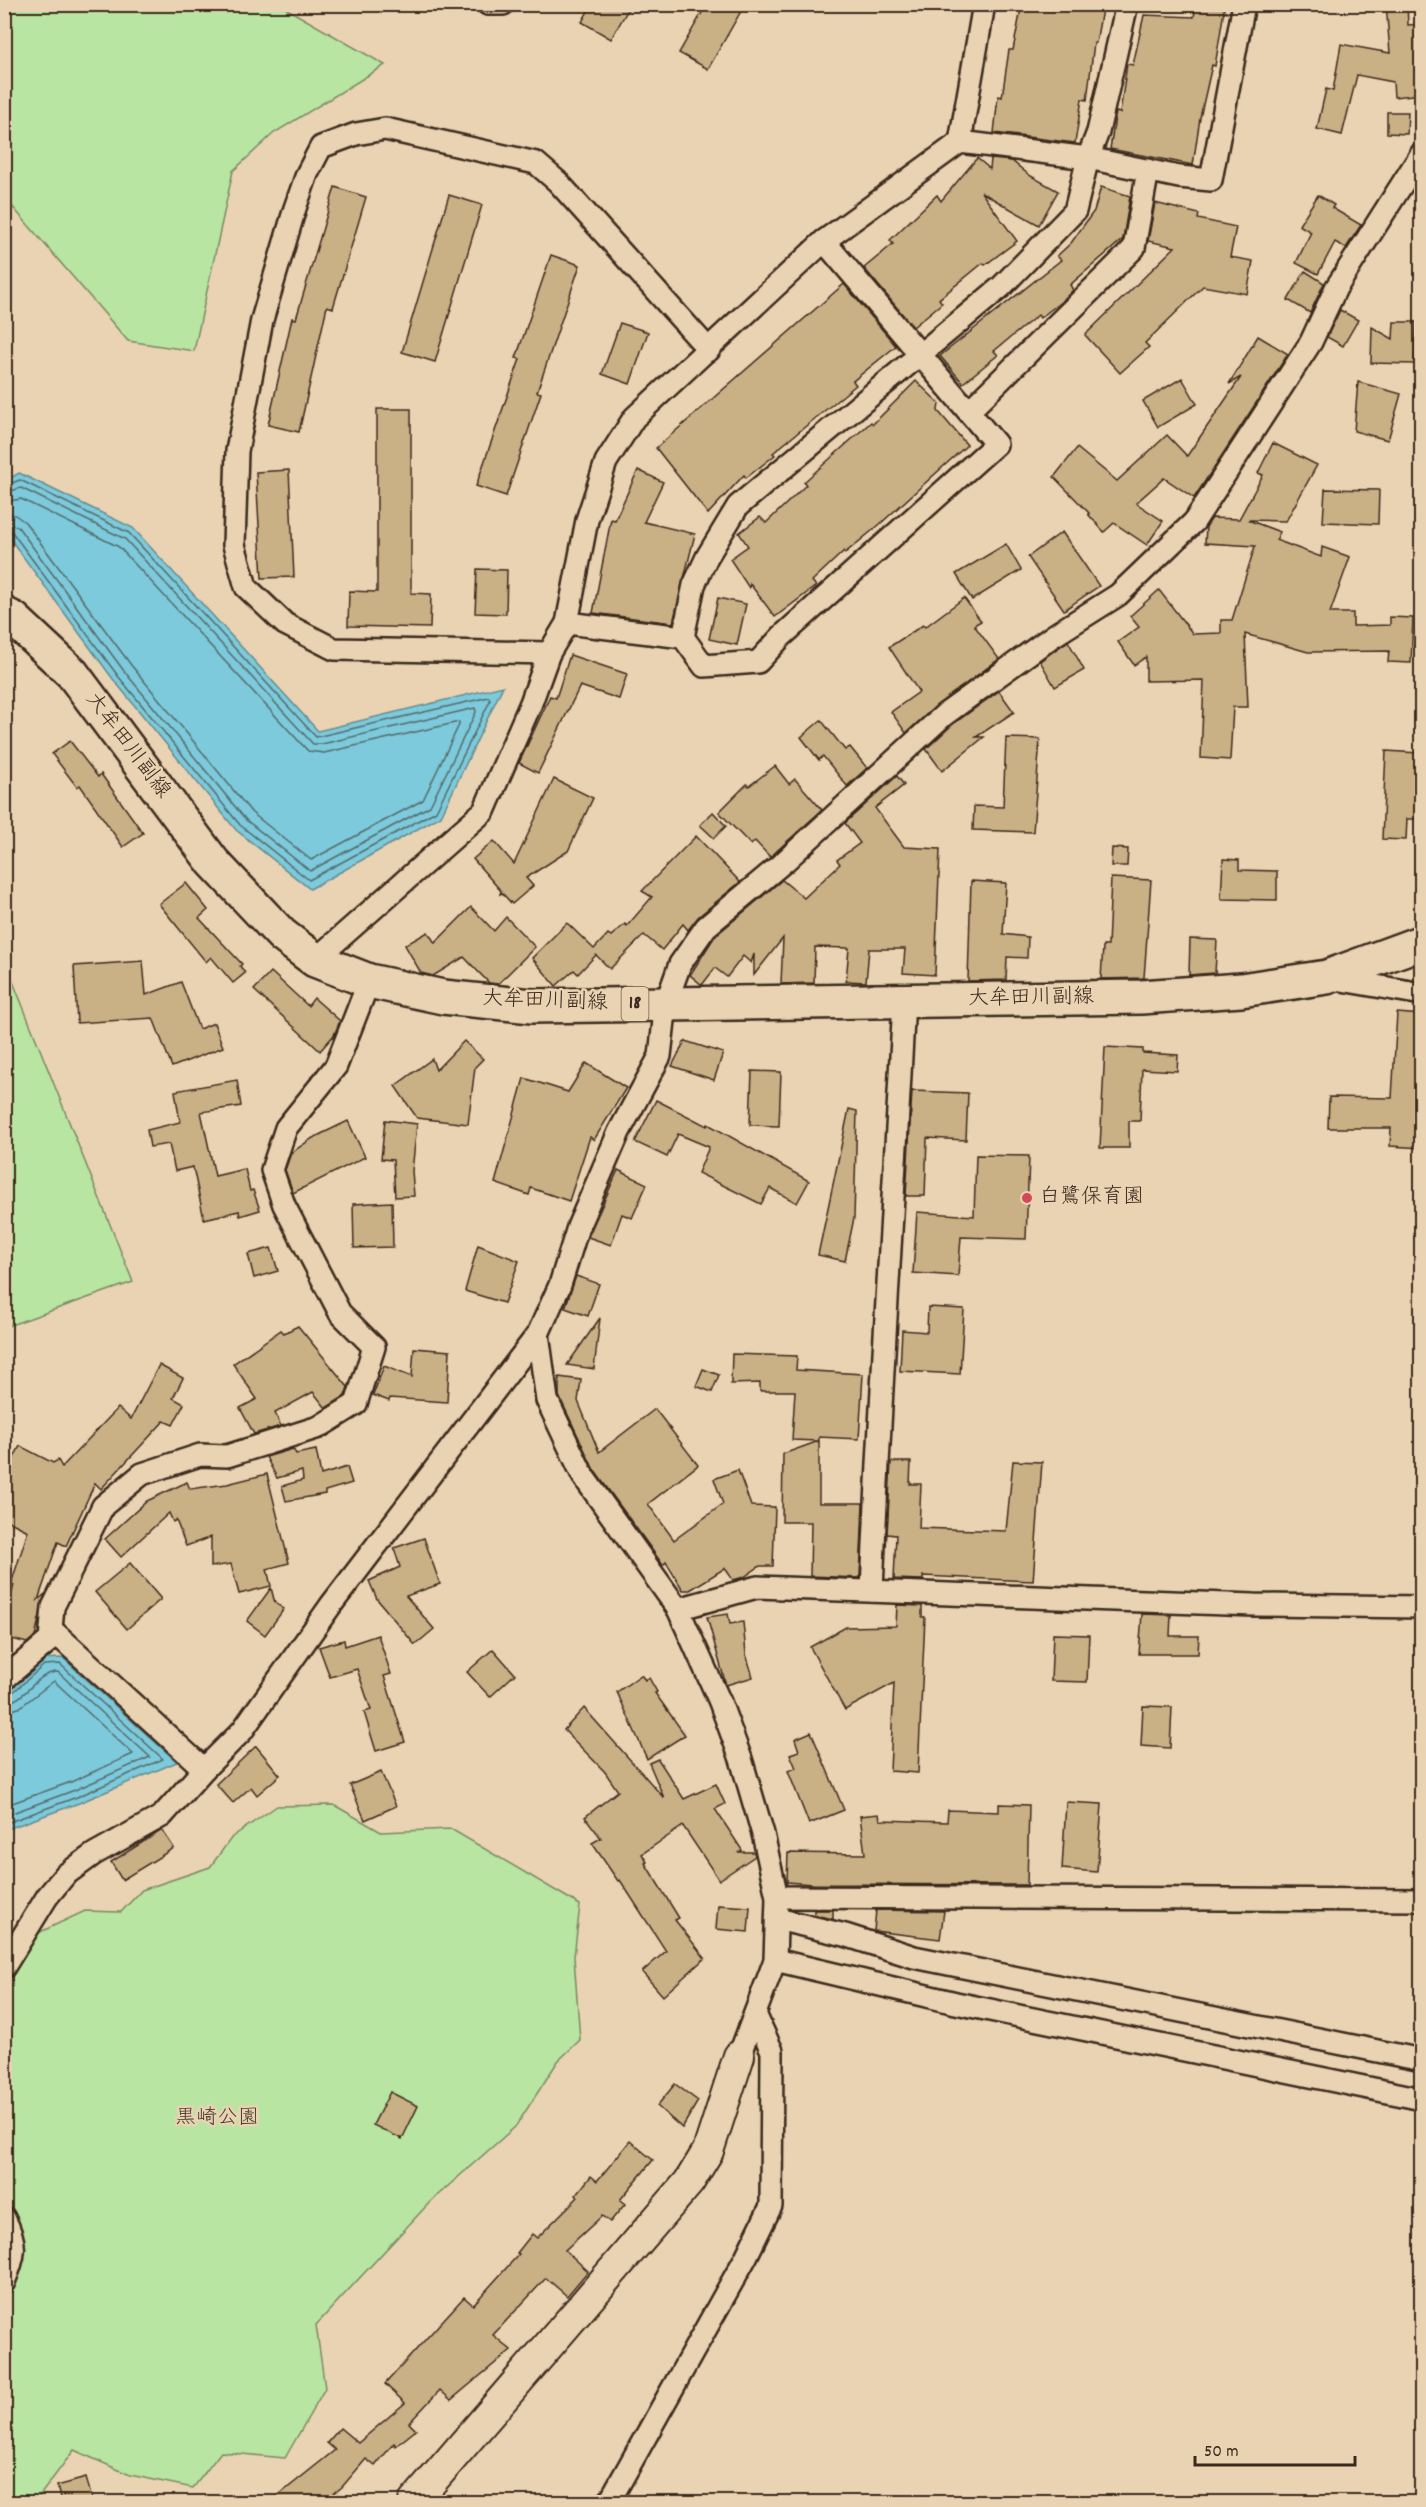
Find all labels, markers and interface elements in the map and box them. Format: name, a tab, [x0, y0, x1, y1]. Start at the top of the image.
street label: 大牟田川副線	[77, 687, 177, 805]
street label: 大牟田川副線	[968, 983, 1094, 1015]
street label: 大牟田川副線	[482, 985, 608, 1019]
road number: 18	[622, 987, 648, 1021]
place label: 白鷺保育園	[1039, 1183, 1144, 1213]
marker: 白鷺保育園	[1020, 1191, 1034, 1205]
park label: 黒崎公園	[175, 2104, 259, 2134]
scale bar	[1195, 2429, 1356, 2467]
text: 50 m	[1204, 2440, 1239, 2465]

